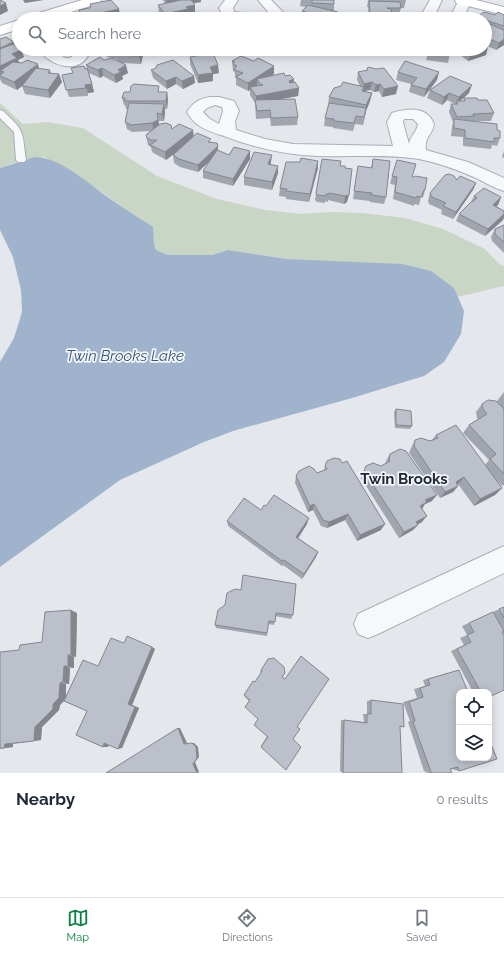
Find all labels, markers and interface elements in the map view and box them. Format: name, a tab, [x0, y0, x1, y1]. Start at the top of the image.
search box	[12, 12, 492, 56]
icon: search	[26, 23, 48, 45]
text: Search here	[58, 25, 141, 43]
water label: Twin Brooks Lake	[66, 347, 184, 365]
district label: Twin Brooks	[360, 470, 448, 488]
map controls	[456, 689, 492, 761]
button: locate	[456, 689, 492, 725]
button: layers	[456, 725, 492, 761]
text: Nearby	[16, 789, 75, 809]
text: 0 results	[437, 792, 488, 807]
tab: Map	[67, 907, 89, 944]
tab: Directions	[222, 907, 273, 944]
tab: Saved	[406, 907, 437, 944]

